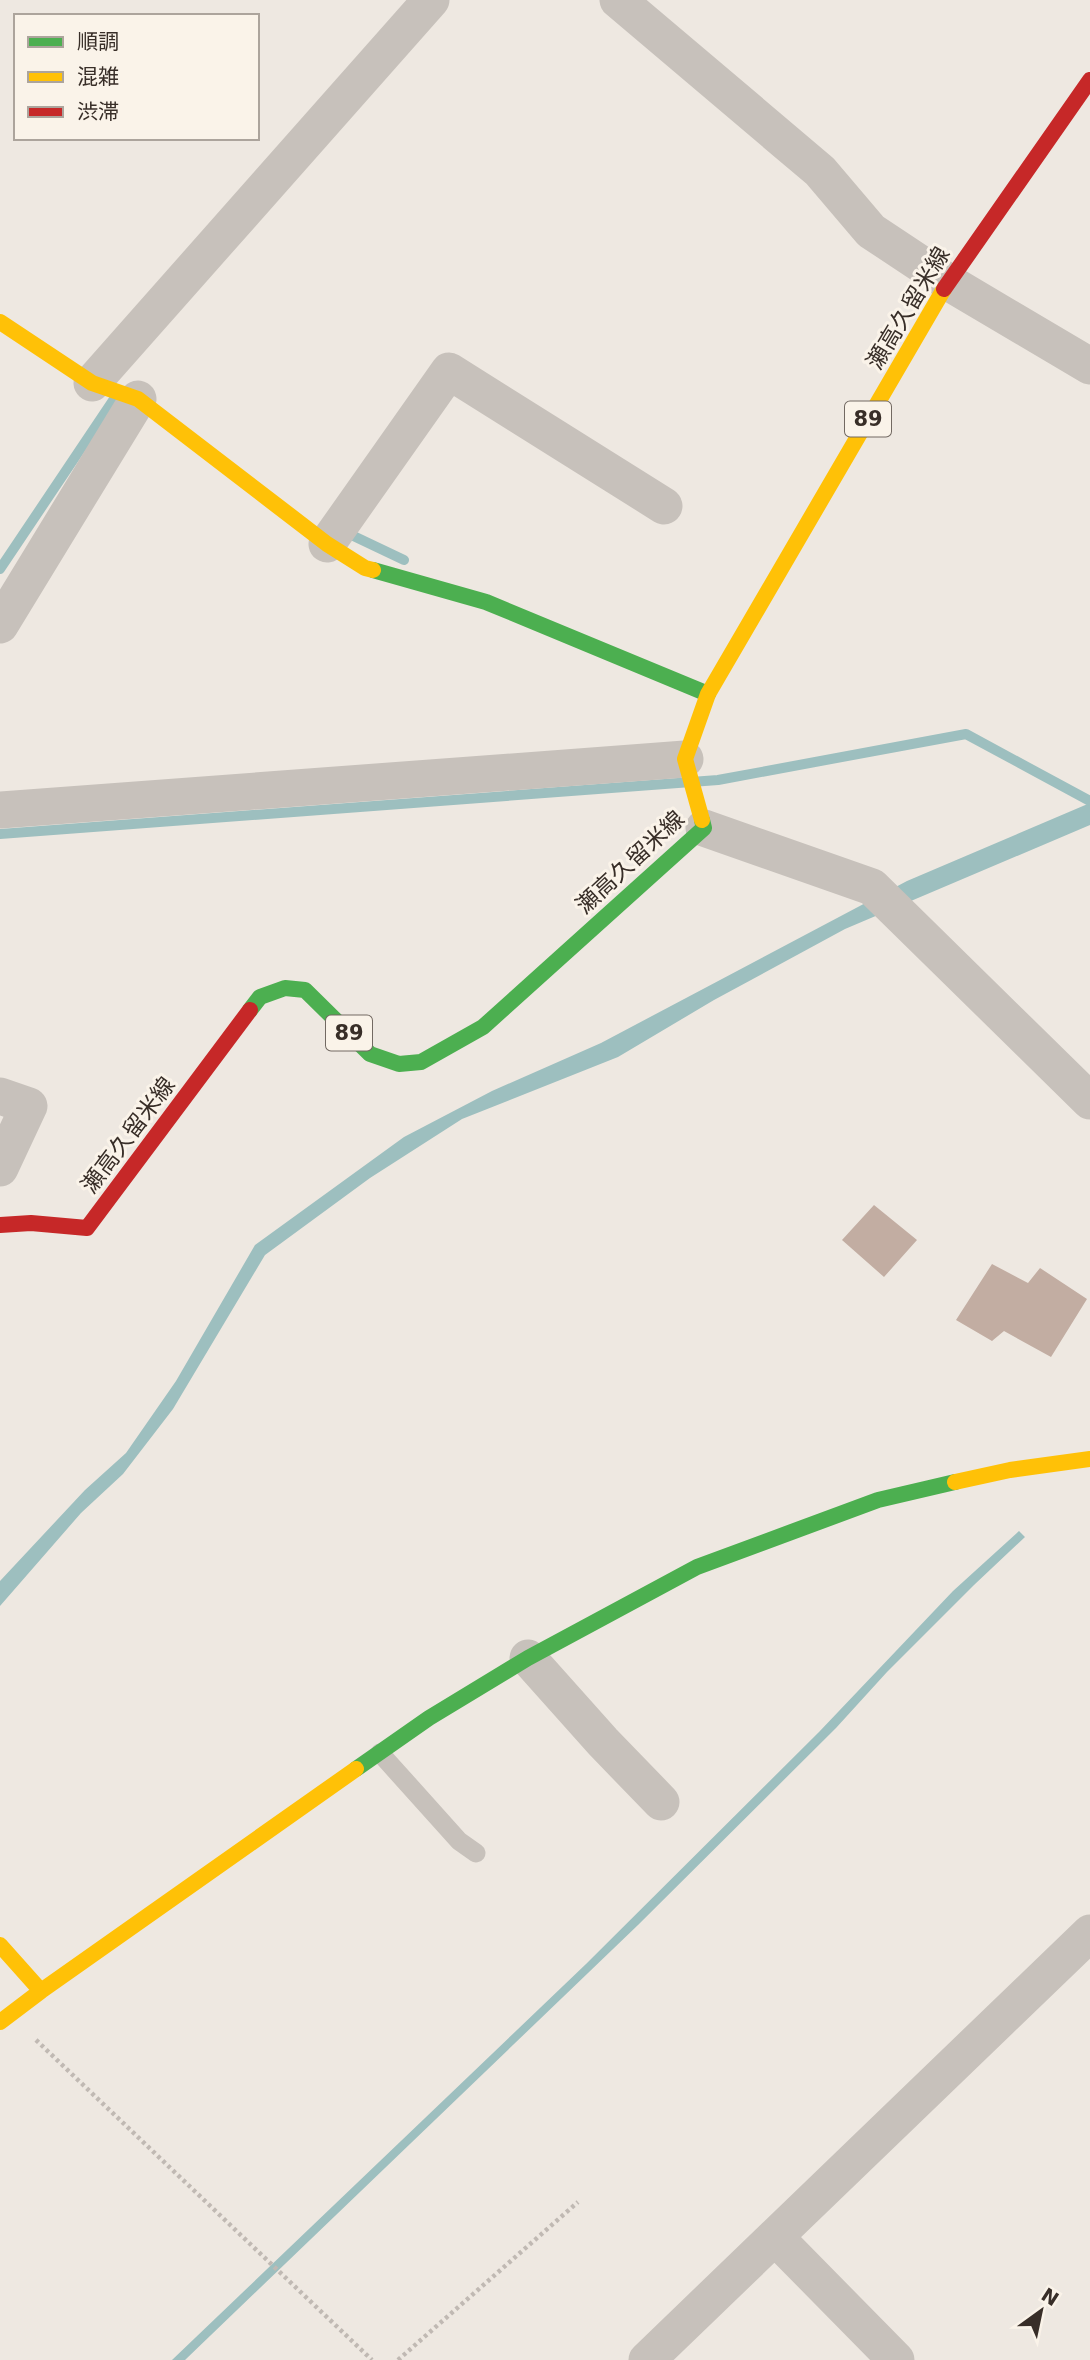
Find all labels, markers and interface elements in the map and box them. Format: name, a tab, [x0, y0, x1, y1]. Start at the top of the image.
legend	[14, 14, 259, 140]
text: 順調	[77, 30, 119, 54]
text: 混雑	[77, 65, 119, 89]
text: 渋滞	[77, 100, 119, 124]
street label: 瀬高久留米線	[861, 242, 955, 374]
road number: 89	[845, 402, 891, 436]
street label: 瀬高久留米線	[571, 805, 689, 919]
road number: 89	[326, 1016, 372, 1050]
street label: 瀬高久留米線	[76, 1072, 180, 1198]
north arrow	[1006, 2276, 1076, 2346]
text: N	[1038, 2283, 1063, 2310]

